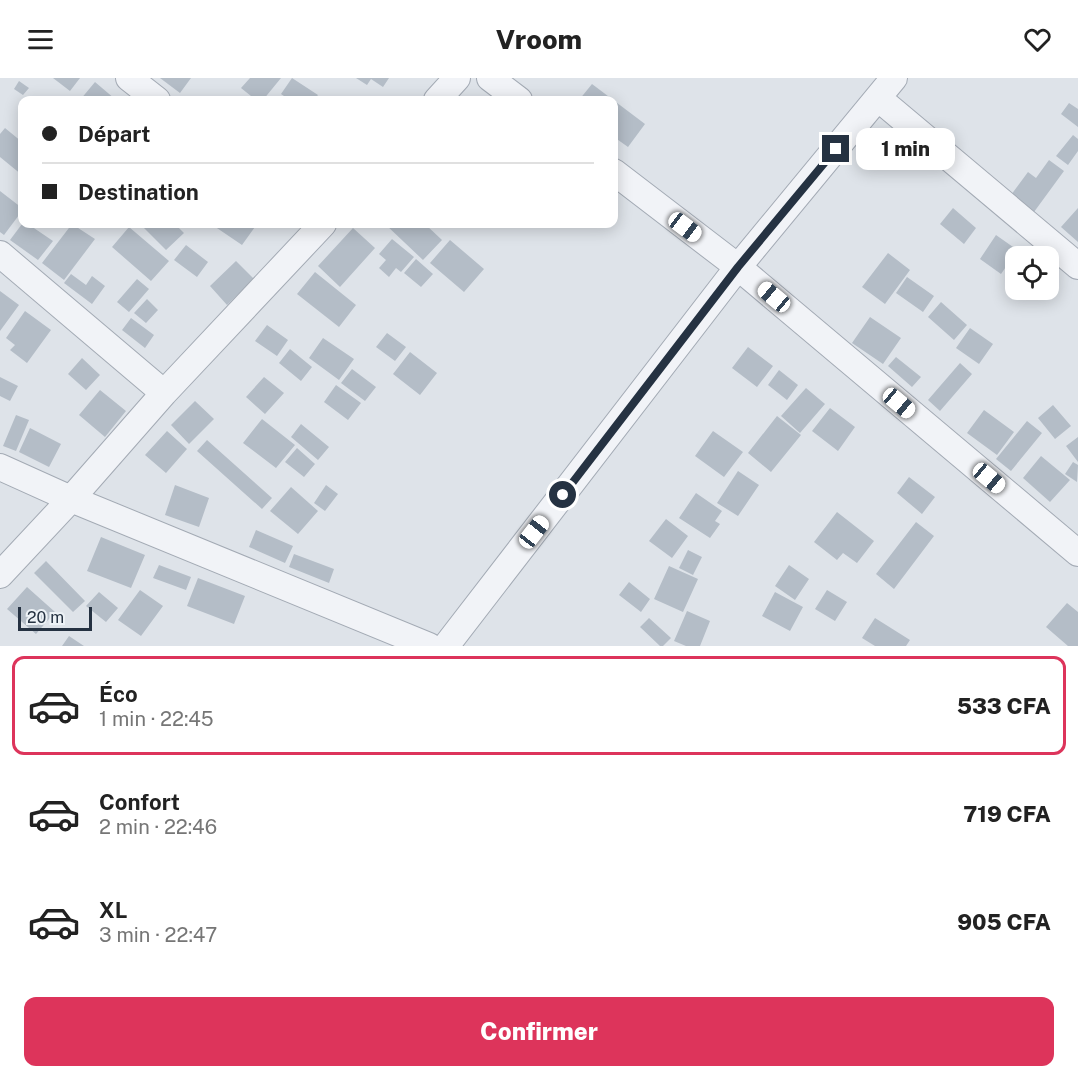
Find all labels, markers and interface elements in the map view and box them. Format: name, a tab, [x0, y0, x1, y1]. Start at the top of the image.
icon: menu	[24, 23, 57, 56]
text: Vroom	[496, 23, 582, 55]
icon: heart	[1021, 23, 1054, 56]
text: Départ	[78, 121, 150, 147]
callout: 1 min	[857, 128, 956, 170]
route end	[822, 135, 849, 162]
text: 1 min	[881, 137, 930, 161]
text: Destination	[78, 179, 199, 205]
car	[665, 209, 705, 245]
map controls	[1005, 246, 1059, 300]
button: locate	[1005, 246, 1059, 300]
car	[754, 279, 794, 315]
car	[879, 385, 919, 421]
car	[969, 460, 1009, 496]
route start	[549, 481, 576, 508]
car	[516, 512, 552, 552]
scale bar	[18, 604, 92, 632]
text: 20 m	[27, 608, 64, 627]
icon: car	[27, 679, 81, 733]
text: Éco	[99, 681, 138, 707]
text: 533 CFA	[957, 693, 1051, 719]
text: 1 min · 22:45	[99, 707, 214, 731]
icon: car	[27, 787, 81, 841]
text: Confort	[99, 789, 180, 815]
text: 719 CFA	[963, 801, 1051, 827]
text: 2 min · 22:46	[99, 815, 217, 839]
icon: car	[27, 895, 81, 949]
text: XL	[99, 897, 127, 923]
text: 905 CFA	[957, 909, 1051, 935]
text: 3 min · 22:47	[99, 923, 217, 947]
button: Confirmer	[24, 997, 1054, 1066]

